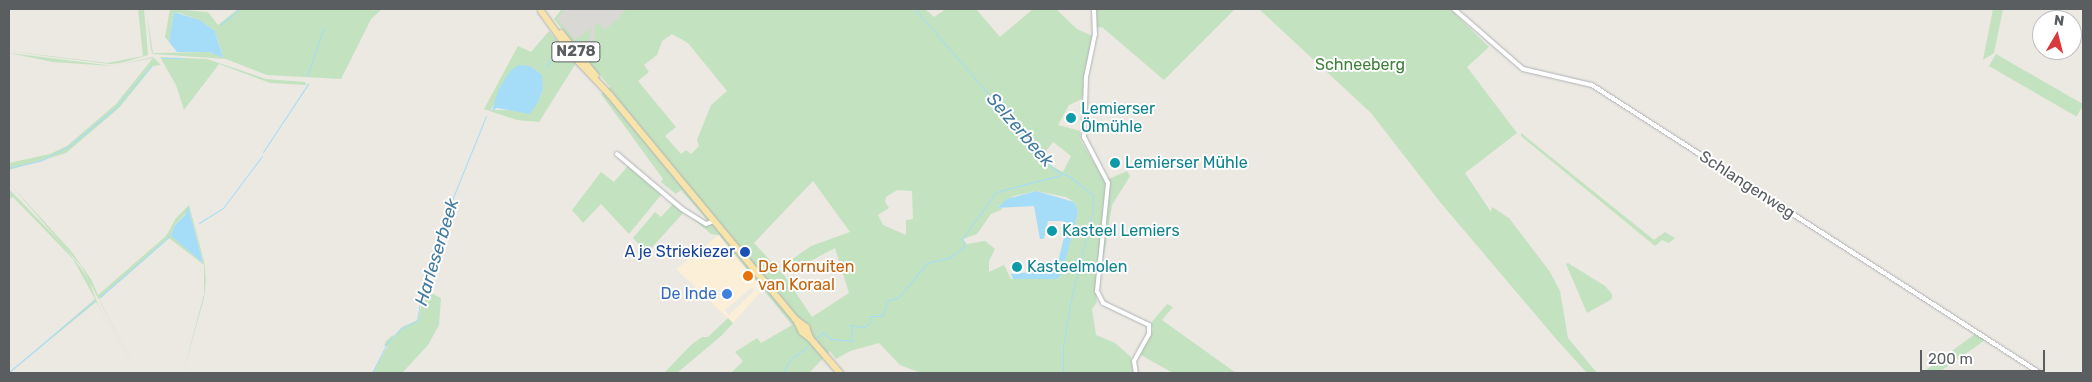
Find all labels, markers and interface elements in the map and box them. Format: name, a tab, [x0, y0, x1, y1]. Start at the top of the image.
north arrow	[2032, 10, 2082, 60]
text: N	[2053, 12, 2065, 30]
road number: N278	[551, 40, 601, 64]
park label: Schneeberg	[1315, 55, 1405, 75]
water label: Selzerbeek	[982, 88, 1058, 172]
place label: Lemierser Ölmühle	[1081, 99, 1155, 137]
marker: Lemierser Ölmühle	[1065, 112, 1077, 124]
street label: Schlangenweg	[1696, 147, 1798, 223]
place label: Lemierser Mühle	[1125, 153, 1248, 173]
marker: Lemierser Mühle	[1109, 157, 1121, 169]
water label: Harleserbeek	[410, 196, 464, 308]
place label: Kasteel Lemiers	[1062, 221, 1180, 241]
marker: Kasteel Lemiers	[1046, 225, 1058, 237]
place label: A je Striekiezer	[624, 242, 735, 262]
marker: A je Striekiezer	[739, 246, 751, 258]
place label: De Kornuiten van Koraal	[758, 257, 854, 295]
place label: Kasteelmolen	[1027, 257, 1127, 277]
marker: Kasteelmolen	[1011, 261, 1023, 273]
marker: De Kornuiten van Koraal	[742, 270, 754, 282]
place label: De Inde	[661, 284, 717, 304]
marker: De Inde	[721, 288, 733, 300]
scale bar	[1922, 340, 2047, 372]
text: 200 m	[1928, 350, 1973, 368]

